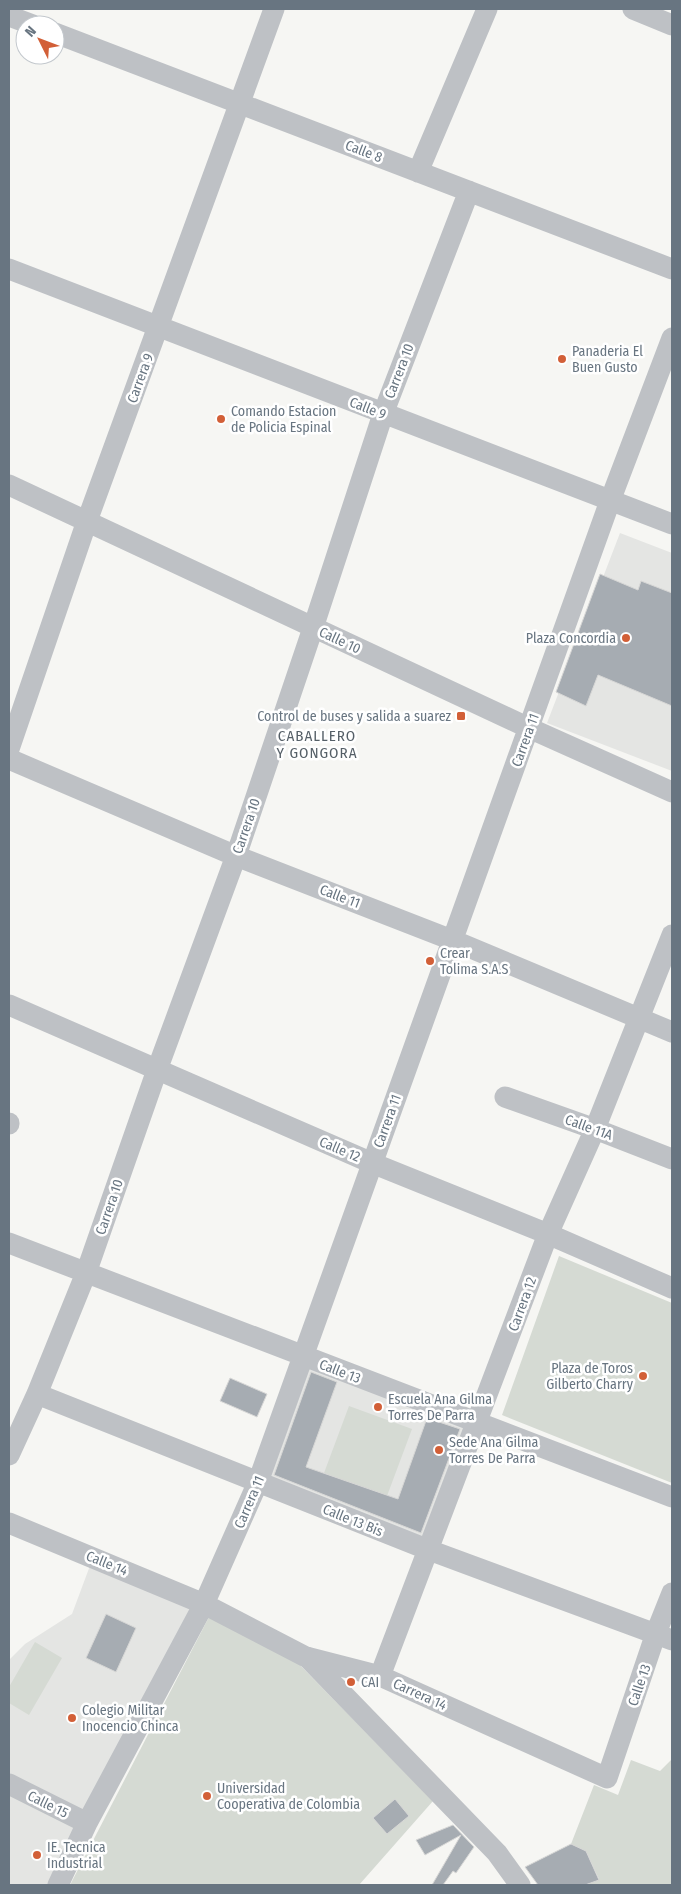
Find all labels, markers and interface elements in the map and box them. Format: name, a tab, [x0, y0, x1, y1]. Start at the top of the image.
north arrow	[15, 15, 65, 65]
text: N	[22, 23, 40, 40]
street label: Calle 8	[343, 137, 385, 166]
street label: Carrera 10	[381, 341, 418, 401]
place label: Panaderia El Buen Gusto	[572, 343, 643, 376]
street label: Carrera 9	[124, 351, 157, 405]
marker: Panaderia El Buen Gusto	[556, 353, 568, 365]
street label: Calle 9	[347, 394, 389, 423]
place label: Comando Estacion de Policia Espinal	[231, 403, 336, 436]
marker: Comando Estacion de Policia Espinal	[215, 413, 227, 425]
street label: Calle 10	[316, 623, 363, 657]
place label: Plaza Concordia	[526, 630, 616, 647]
marker: Plaza Concordia	[620, 632, 632, 644]
place label: Control de buses y salida a suarez	[257, 708, 451, 725]
marker: Control de buses y salida a suarez	[455, 710, 467, 722]
street label: Carrera 11	[508, 711, 543, 769]
district label: CABALLERO Y GONGORA	[276, 727, 358, 762]
street label: Carrera 10	[229, 796, 264, 856]
street label: Calle 11	[317, 881, 362, 912]
place label: Crear Tolima S.A.S	[440, 945, 509, 978]
marker: Crear Tolima S.A.S	[424, 955, 436, 967]
street label: Carrera 11	[370, 1092, 405, 1150]
street label: Calle 11A	[563, 1111, 615, 1144]
street label: Calle 12	[317, 1133, 363, 1166]
street label: Carrera 10	[92, 1177, 127, 1237]
street label: Carrera 12	[505, 1275, 540, 1334]
street label: Calle 13	[317, 1356, 363, 1387]
place label: Plaza de Toros Gilberto Charry	[546, 1360, 634, 1393]
marker: Plaza de Toros Gilberto Charry	[637, 1370, 649, 1382]
place label: Escuela Ana Gilma Torres De Parra	[388, 1391, 492, 1424]
marker: Escuela Ana Gilma Torres De Parra	[372, 1401, 384, 1413]
place label: Sede Ana Gilma Torres De Parra	[449, 1434, 538, 1467]
marker: Sede Ana Gilma Torres De Parra	[433, 1444, 445, 1456]
street label: Carrera 11	[231, 1473, 268, 1531]
street label: Calle 13 Bis	[320, 1501, 385, 1540]
street label: Calle 14	[83, 1547, 130, 1580]
street label: Calle 13	[624, 1662, 655, 1708]
place label: CAI	[361, 1674, 379, 1691]
street label: Carrera 14	[390, 1675, 449, 1714]
marker: CAI	[345, 1676, 357, 1688]
place label: Colegio Militar Inocencio Chinca	[82, 1702, 179, 1735]
marker: Colegio Militar Inocencio Chinca	[66, 1712, 78, 1724]
place label: Universidad Cooperativa de Colombia	[217, 1780, 360, 1813]
street label: Calle 15	[25, 1787, 71, 1822]
marker: Universidad Cooperativa de Colombia	[201, 1790, 213, 1802]
place label: IE. Tecnica Industrial	[47, 1839, 106, 1872]
marker: IE. Tecnica Industrial	[31, 1849, 43, 1861]

